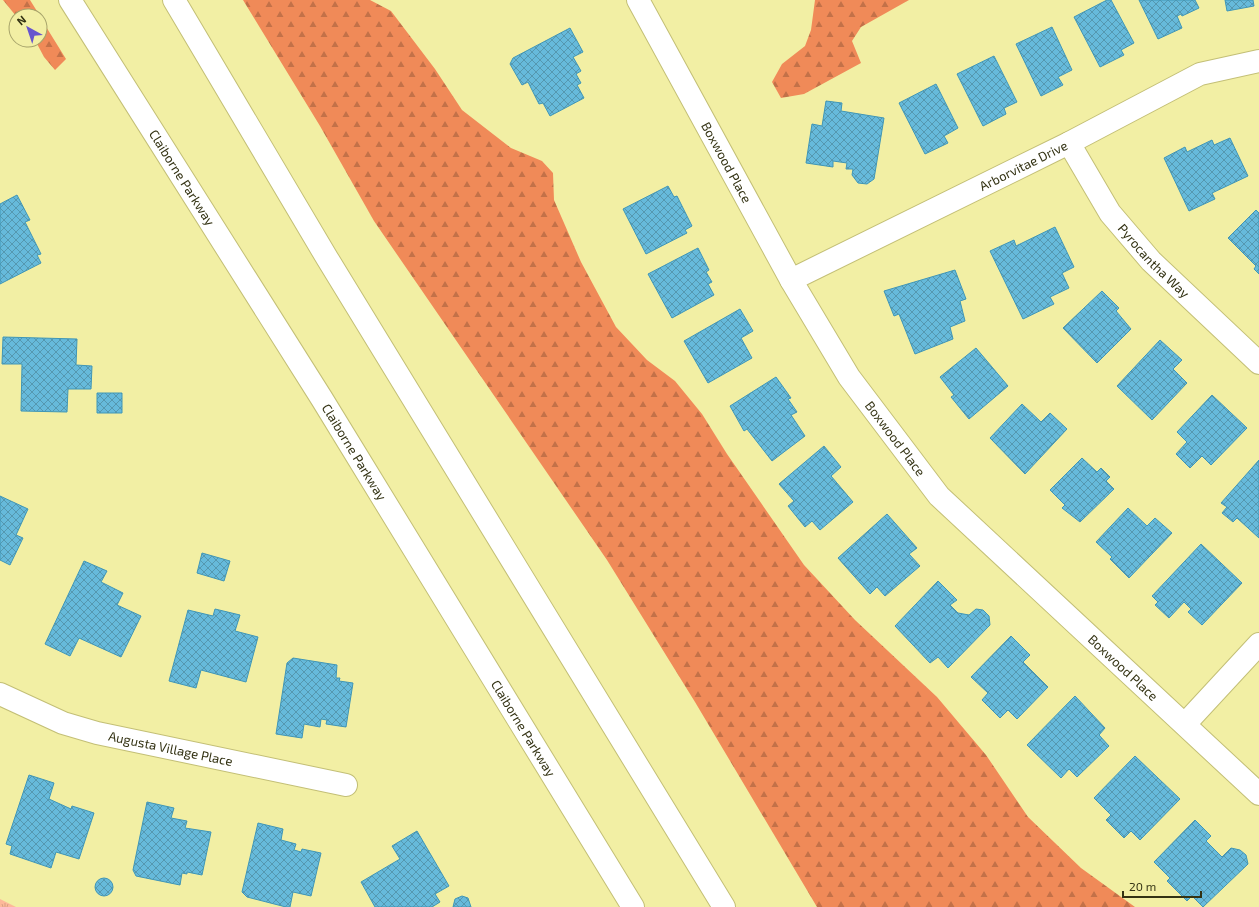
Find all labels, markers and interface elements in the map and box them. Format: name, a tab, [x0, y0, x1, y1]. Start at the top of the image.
north arrow	[8, 8, 48, 48]
text: N	[14, 12, 29, 27]
street label: Boxwood Place	[698, 119, 755, 206]
street label: Claiborne Parkway	[146, 127, 218, 229]
street label: Arborvitae Drive	[977, 137, 1070, 194]
street label: Pyrocantha Way	[1115, 220, 1193, 301]
street label: Boxwood Place	[862, 398, 929, 479]
street label: Claiborne Parkway	[319, 401, 390, 503]
street label: Boxwood Place	[1085, 631, 1162, 704]
street label: Claiborne Parkway	[488, 677, 559, 780]
street label: Augusta Village Place	[107, 728, 234, 769]
scale bar	[1123, 873, 1201, 899]
text: 20 m	[1129, 879, 1156, 893]

